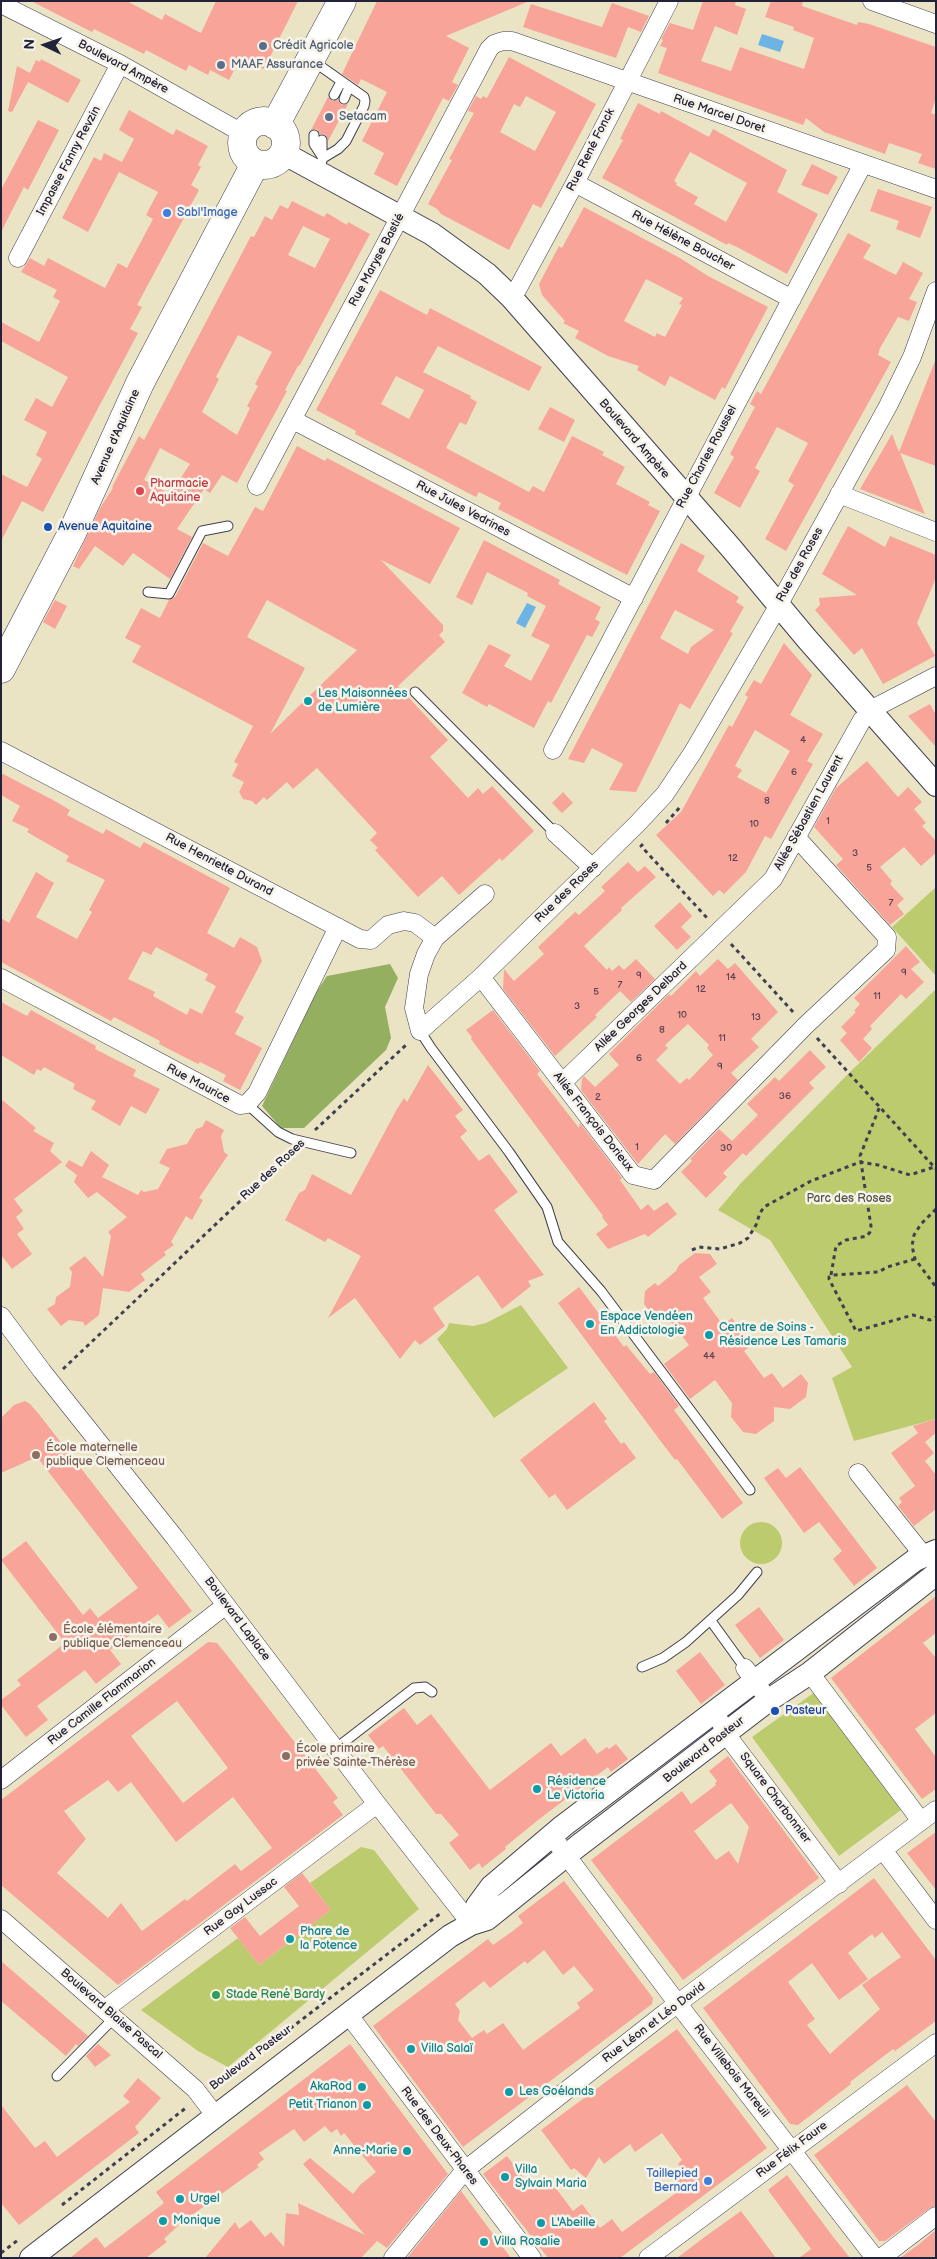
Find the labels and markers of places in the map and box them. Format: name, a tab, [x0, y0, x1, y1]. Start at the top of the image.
place label: Crédit Agricole	[273, 39, 354, 53]
marker: Crédit Agricole	[257, 40, 269, 52]
place label: MAAF Assurance	[231, 58, 323, 72]
marker: MAAF Assurance	[215, 59, 227, 71]
place label: Setacam	[339, 110, 387, 124]
marker: Setacam	[323, 111, 335, 123]
place label: Sabl'Image	[177, 206, 238, 220]
marker: Sabl'Image	[161, 207, 173, 219]
place label: Pharmacie Aquitaine	[150, 477, 208, 505]
marker: Pharmacie Aquitaine	[134, 485, 146, 497]
place label: Avenue Aquitaine	[58, 520, 152, 534]
marker: Avenue Aquitaine	[42, 521, 54, 533]
place label: Les Maisonnées de Lumière	[318, 687, 407, 715]
marker: Les Maisonnées de Lumière	[302, 695, 314, 707]
place label: Espace Vendéen En Addictologie	[600, 1310, 693, 1338]
marker: Espace Vendéen En Addictologie	[584, 1318, 596, 1330]
place label: Centre de Soins - Résidence Les Tamaris	[719, 1321, 846, 1349]
marker: Centre de Soins - Résidence Les Tamaris	[703, 1329, 715, 1341]
place label: École maternelle publique Clemenceau	[46, 1441, 165, 1469]
marker: École maternelle publique Clemenceau	[30, 1449, 42, 1461]
place label: École élémentaire publique Clemenceau	[63, 1623, 182, 1651]
marker: École élémentaire publique Clemenceau	[47, 1631, 59, 1643]
place label: Pasteur	[785, 1704, 826, 1718]
marker: Pasteur	[769, 1705, 781, 1717]
place label: École primaire privée Sainte-Thérèse	[296, 1742, 416, 1770]
marker: École primaire privée Sainte-Thérèse	[280, 1750, 292, 1762]
place label: Résidence Le Victoria	[547, 1775, 606, 1803]
marker: Résidence Le Victoria	[531, 1783, 543, 1795]
place label: Phare de la Potence	[300, 1925, 357, 1953]
marker: Phare de la Potence	[284, 1933, 296, 1945]
place label: Stade René Bardy	[226, 1988, 325, 2002]
marker: Stade René Bardy	[210, 1989, 222, 2001]
place label: Villa Salaï	[421, 2042, 473, 2056]
marker: Villa Salaï	[405, 2043, 417, 2055]
place label: AkaRod	[310, 2080, 352, 2094]
marker: AkaRod	[356, 2081, 368, 2093]
place label: Les Goélands	[519, 2085, 594, 2099]
marker: Les Goélands	[503, 2086, 515, 2098]
place label: Petit Trianon	[289, 2098, 357, 2112]
marker: Petit Trianon	[361, 2099, 373, 2111]
place label: Anne-Marie	[333, 2144, 397, 2158]
marker: Anne-Marie	[401, 2145, 413, 2157]
place label: Villa Sylvain Maria	[515, 2163, 587, 2191]
place label: Taillepied Bernard	[646, 2167, 698, 2195]
marker: Villa Sylvain Maria	[499, 2171, 511, 2183]
marker: Taillepied Bernard	[702, 2175, 714, 2187]
place label: Urgel	[190, 2192, 220, 2206]
marker: Urgel	[174, 2193, 186, 2205]
place label: Monique	[173, 2214, 221, 2228]
marker: Monique	[157, 2215, 169, 2227]
place label: L'Abeille	[551, 2216, 595, 2230]
marker: L'Abeille	[535, 2217, 547, 2229]
place label: Villa Rosalie	[494, 2235, 560, 2249]
marker: Villa Rosalie	[478, 2236, 490, 2248]

